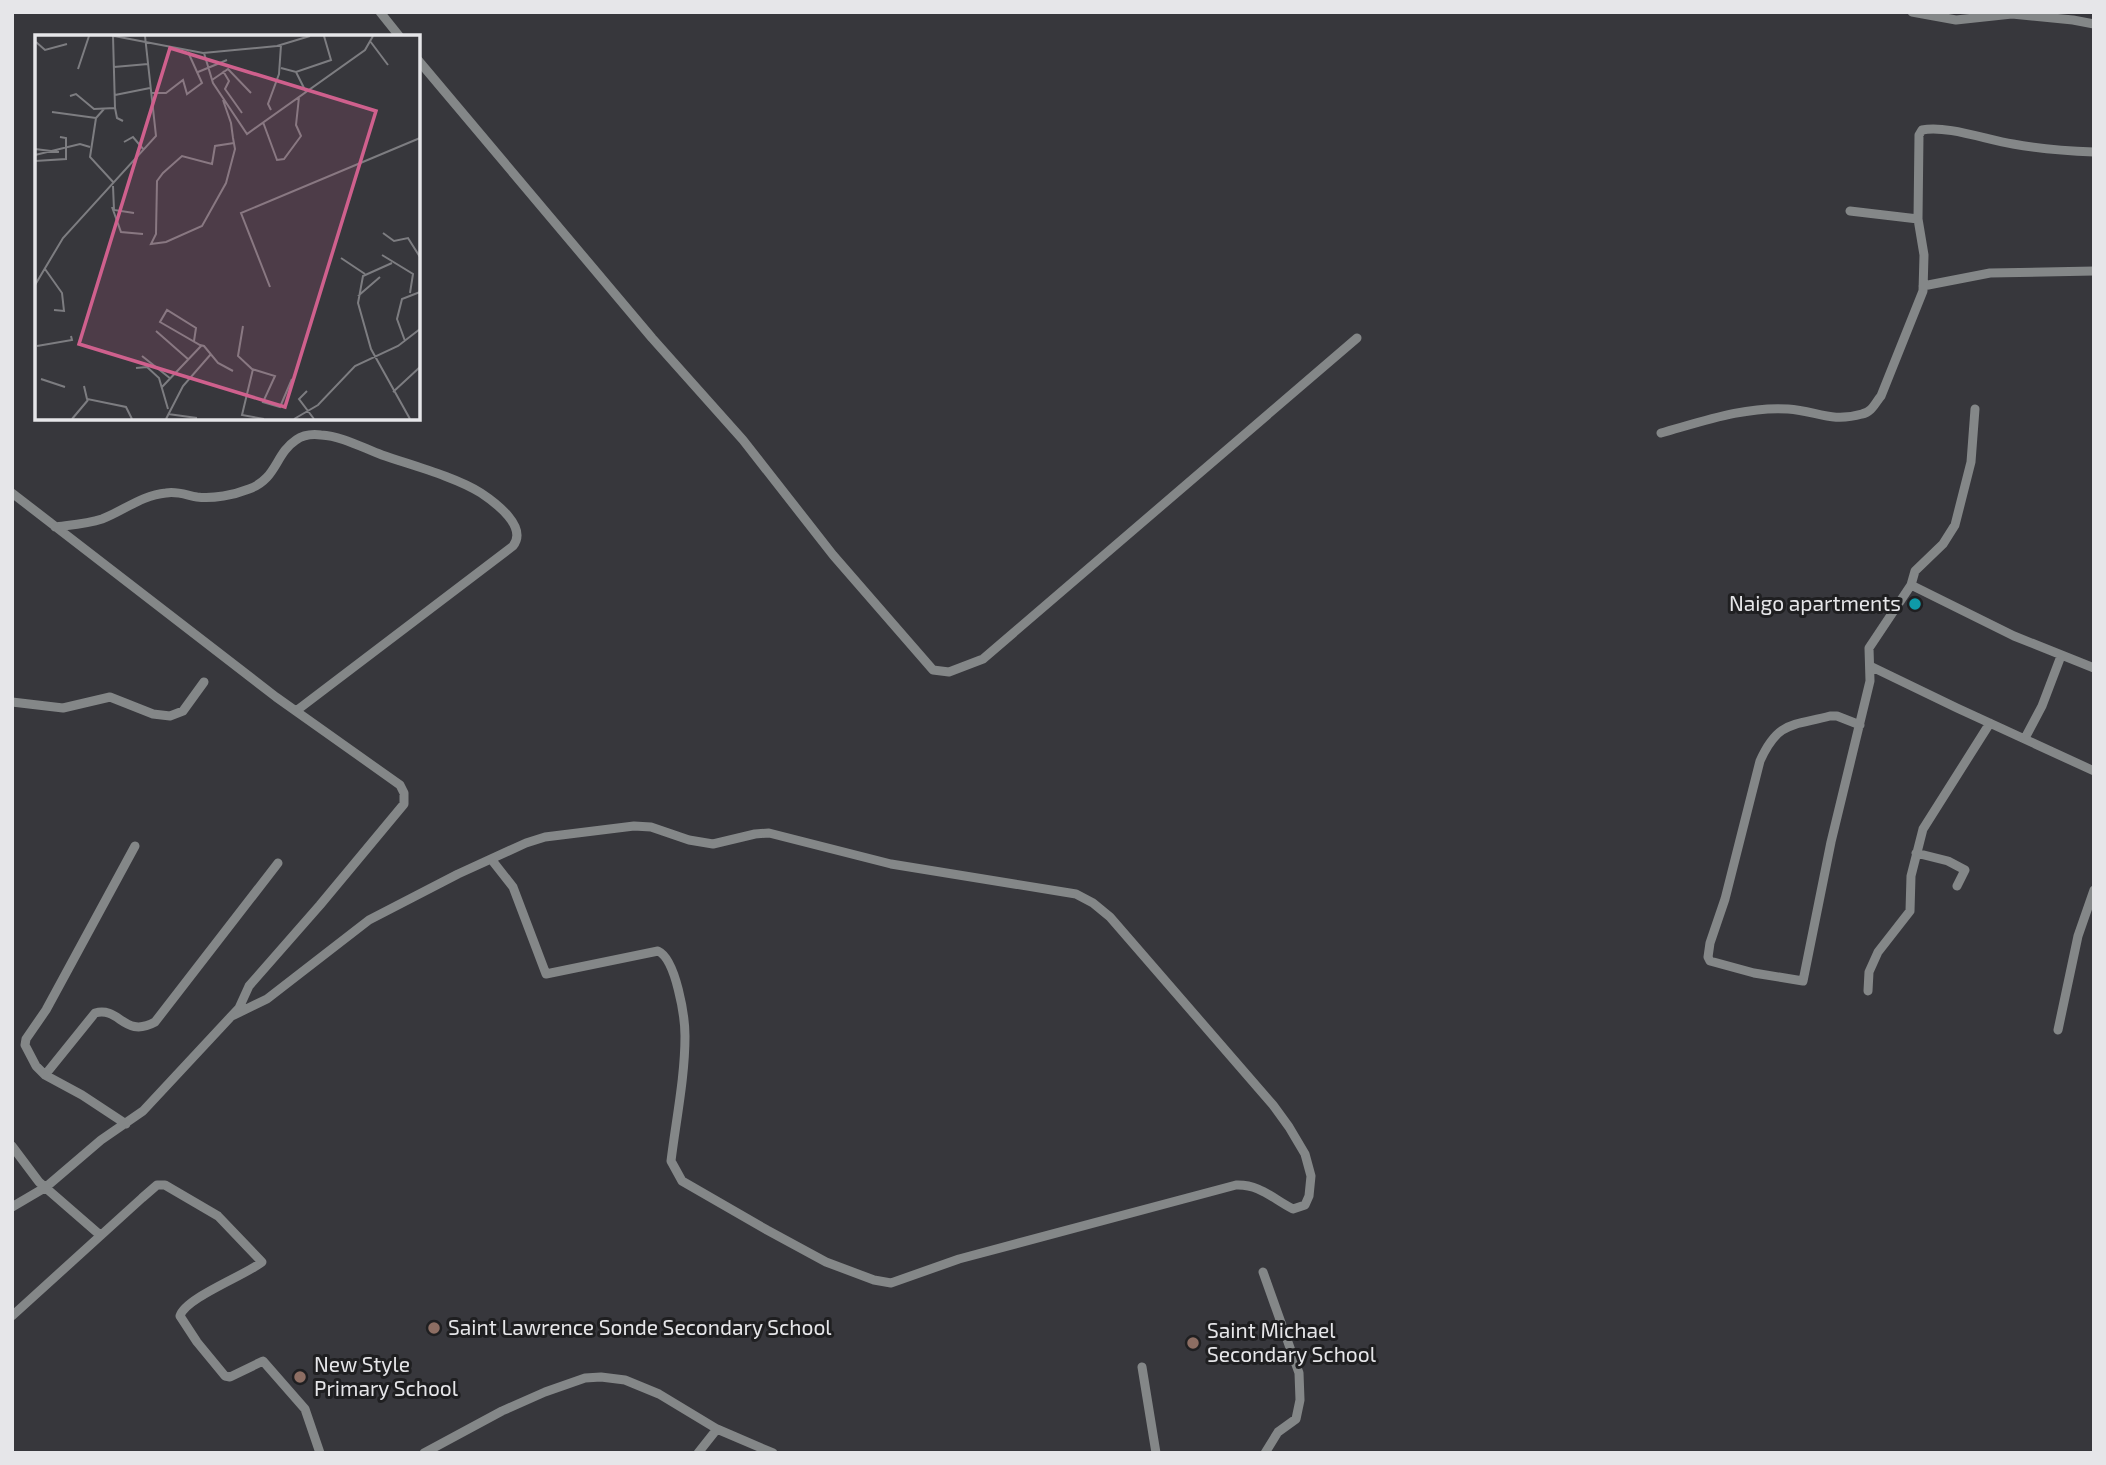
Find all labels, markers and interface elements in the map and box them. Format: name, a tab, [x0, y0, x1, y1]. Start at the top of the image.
inset map	[35, 35, 420, 420]
place label: Naigo apartments	[1729, 590, 1901, 615]
marker: Naigo apartments	[1907, 596, 1923, 612]
place label: Saint Lawrence Sonde Secondary School	[448, 1314, 832, 1339]
place label: Saint Michael Secondary School	[1207, 1317, 1377, 1366]
marker: Saint Lawrence Sonde Secondary School	[426, 1320, 442, 1336]
marker: Saint Michael Secondary School	[1185, 1335, 1201, 1351]
place label: New Style Primary School	[314, 1351, 459, 1400]
marker: New Style Primary School	[292, 1369, 308, 1385]

